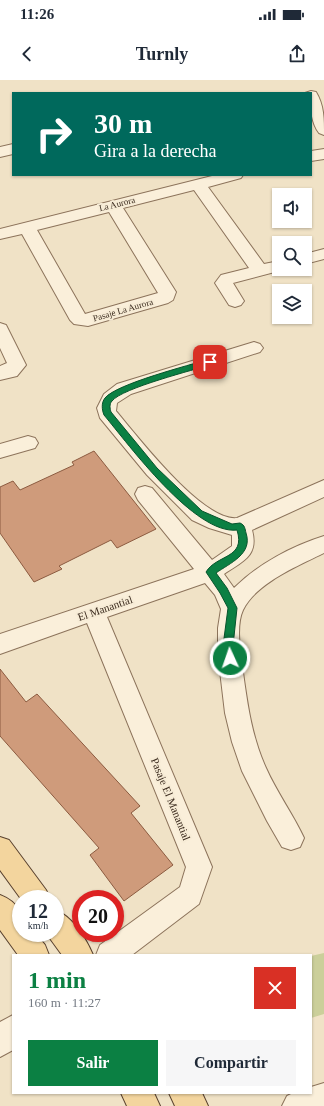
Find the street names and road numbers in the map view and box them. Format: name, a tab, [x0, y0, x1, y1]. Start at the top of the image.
street label: La Aurora	[98, 195, 136, 213]
street label: Pasaje La Aurora	[92, 297, 154, 323]
street label: El Manantial	[76, 593, 134, 623]
street label: Pasaje El Manantial	[149, 756, 193, 842]

